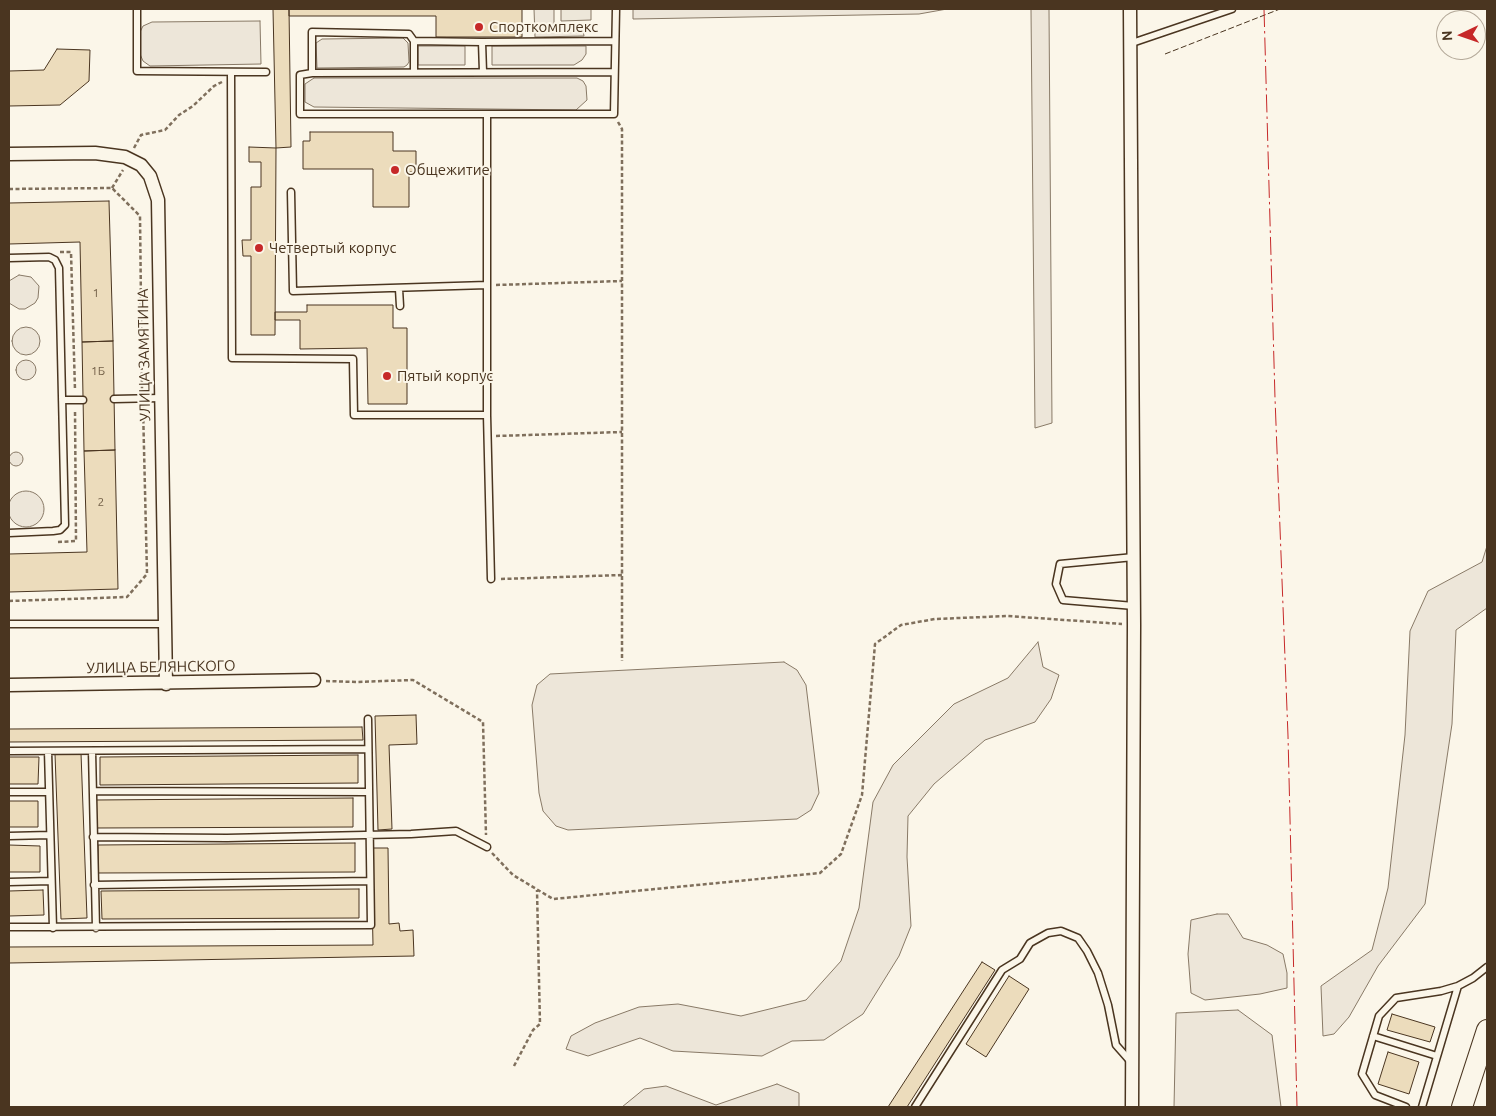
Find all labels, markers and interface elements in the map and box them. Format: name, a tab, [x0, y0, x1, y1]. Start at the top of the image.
north arrow	[1436, 10, 1486, 60]
place label: Спорткомплекс	[489, 18, 598, 36]
marker: Спорткомплекс	[473, 21, 485, 33]
text: N	[1439, 30, 1455, 41]
place label: Общежитие	[405, 161, 490, 179]
marker: Общежитие	[389, 164, 401, 176]
place label: Четвертый корпус	[269, 239, 396, 257]
marker: Четвертый корпус	[253, 242, 265, 254]
house number: 1	[93, 286, 99, 300]
street label: УЛИЦА ЗАМЯТИНА	[134, 289, 154, 421]
house number: 1Б	[91, 364, 105, 378]
place label: Пятый корпус	[397, 367, 493, 385]
marker: Пятый корпус	[381, 370, 393, 382]
house number: 2	[98, 495, 104, 509]
street label: УЛИЦА БЕЛЯНСКОГО	[86, 657, 236, 677]

